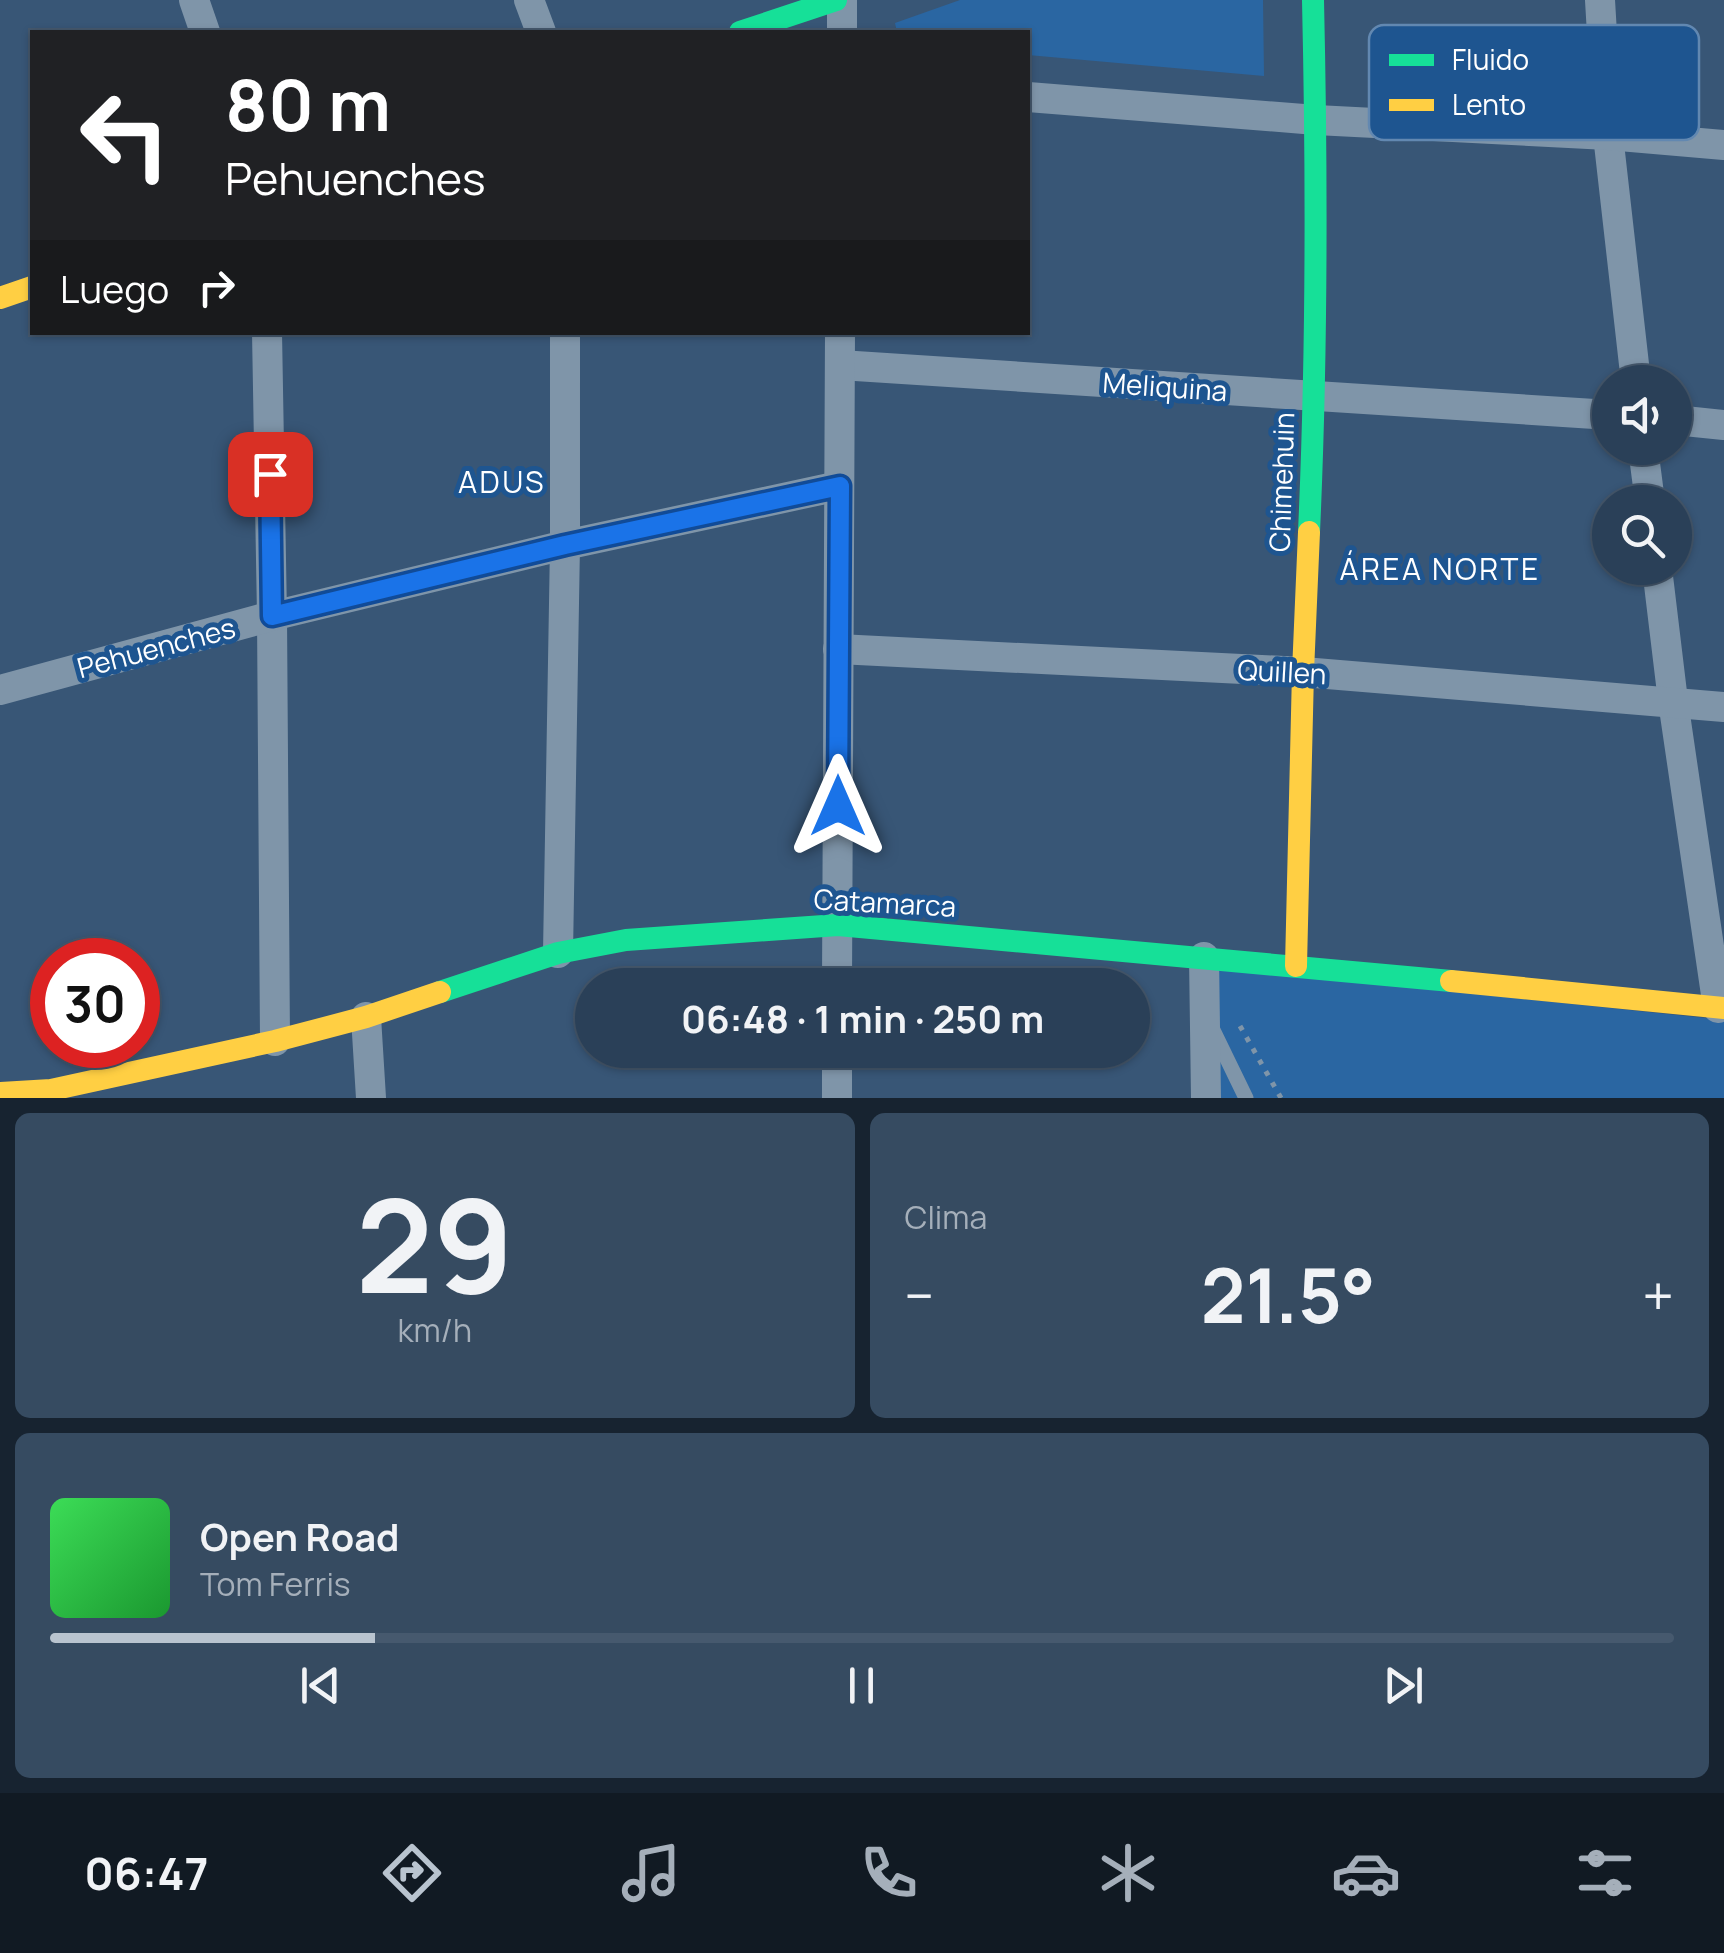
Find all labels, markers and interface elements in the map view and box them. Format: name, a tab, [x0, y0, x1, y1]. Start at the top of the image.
legend	[1369, 25, 1699, 140]
text: Fluido	[1452, 40, 1529, 78]
text: 80 m	[225, 56, 391, 152]
icon: left	[60, 70, 190, 200]
text: Lento	[1452, 85, 1526, 123]
text: Pehuenches	[225, 147, 486, 209]
icon: right	[189, 260, 244, 315]
text: Luego	[60, 262, 169, 314]
street label: Meliquina	[1101, 363, 1229, 409]
map controls	[1592, 365, 1692, 585]
button: sound	[1592, 365, 1692, 465]
street label: Chimehuin	[1260, 412, 1302, 552]
pin	[228, 432, 313, 517]
icon: arrive	[243, 447, 298, 502]
district label: ADUS	[458, 461, 546, 502]
button: search	[1592, 485, 1692, 585]
district label: ÁREA NORTE	[1339, 548, 1541, 589]
street label: Pehuenches	[73, 608, 239, 686]
street label: Quillen	[1237, 650, 1327, 692]
position arrow	[786, 754, 890, 858]
street label: Catamarca	[813, 879, 957, 925]
speed limit sign: 30	[30, 938, 160, 1068]
text: 06:48 · 1 min · 250 m	[681, 992, 1044, 1044]
text: 29	[356, 1154, 514, 1332]
text: Clima	[905, 1195, 987, 1239]
text: 21.5°	[1201, 1243, 1376, 1346]
text: −	[905, 1257, 934, 1333]
text: +	[1642, 1257, 1674, 1333]
text: km/h	[398, 1308, 472, 1352]
text: Open Road	[200, 1510, 399, 1562]
text: Tom Ferris	[200, 1562, 351, 1606]
icon: previous	[293, 1658, 348, 1713]
icon: pause	[834, 1658, 889, 1713]
icon: next	[1376, 1658, 1431, 1713]
icon: directions	[377, 1838, 447, 1908]
icon: music	[616, 1838, 686, 1908]
icon: phone	[854, 1838, 924, 1908]
icon: climate	[1093, 1838, 1163, 1908]
icon: car	[1331, 1838, 1401, 1908]
icon: filters	[1570, 1838, 1640, 1908]
text: 06:47	[84, 1842, 209, 1904]

